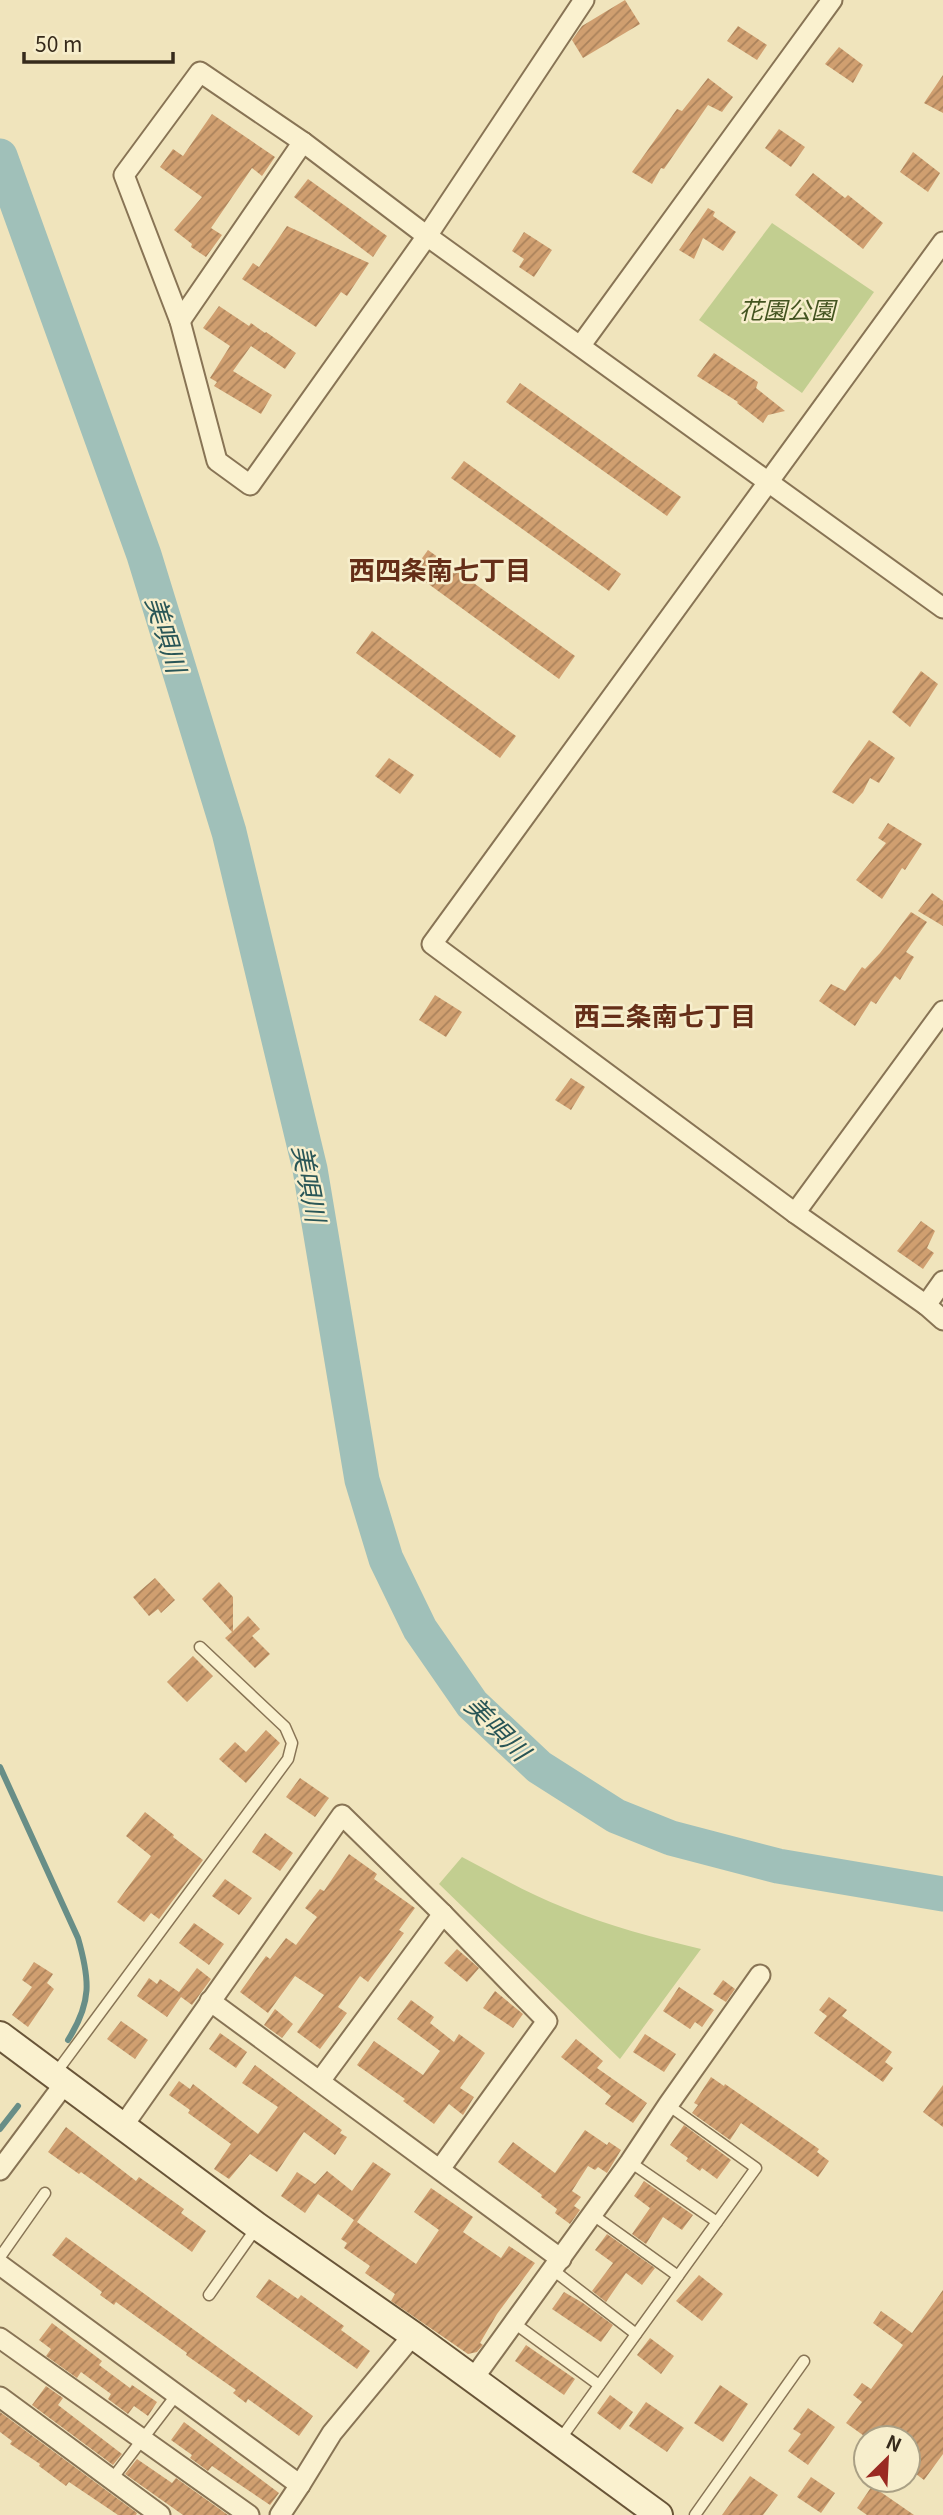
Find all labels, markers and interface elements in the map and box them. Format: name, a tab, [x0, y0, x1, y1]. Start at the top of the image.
scale bar	[24, 21, 173, 65]
text: 50 m	[35, 28, 82, 58]
park label: 花園公園	[739, 291, 838, 326]
district label: 西四条南七丁目	[349, 550, 531, 587]
water label: 美唄川	[139, 591, 198, 680]
district label: 西三条南七丁目	[574, 996, 756, 1033]
water label: 美唄川	[285, 1141, 337, 1228]
water label: 美唄川	[458, 1686, 542, 1770]
north arrow	[852, 2424, 922, 2494]
text: N	[883, 2427, 907, 2457]

